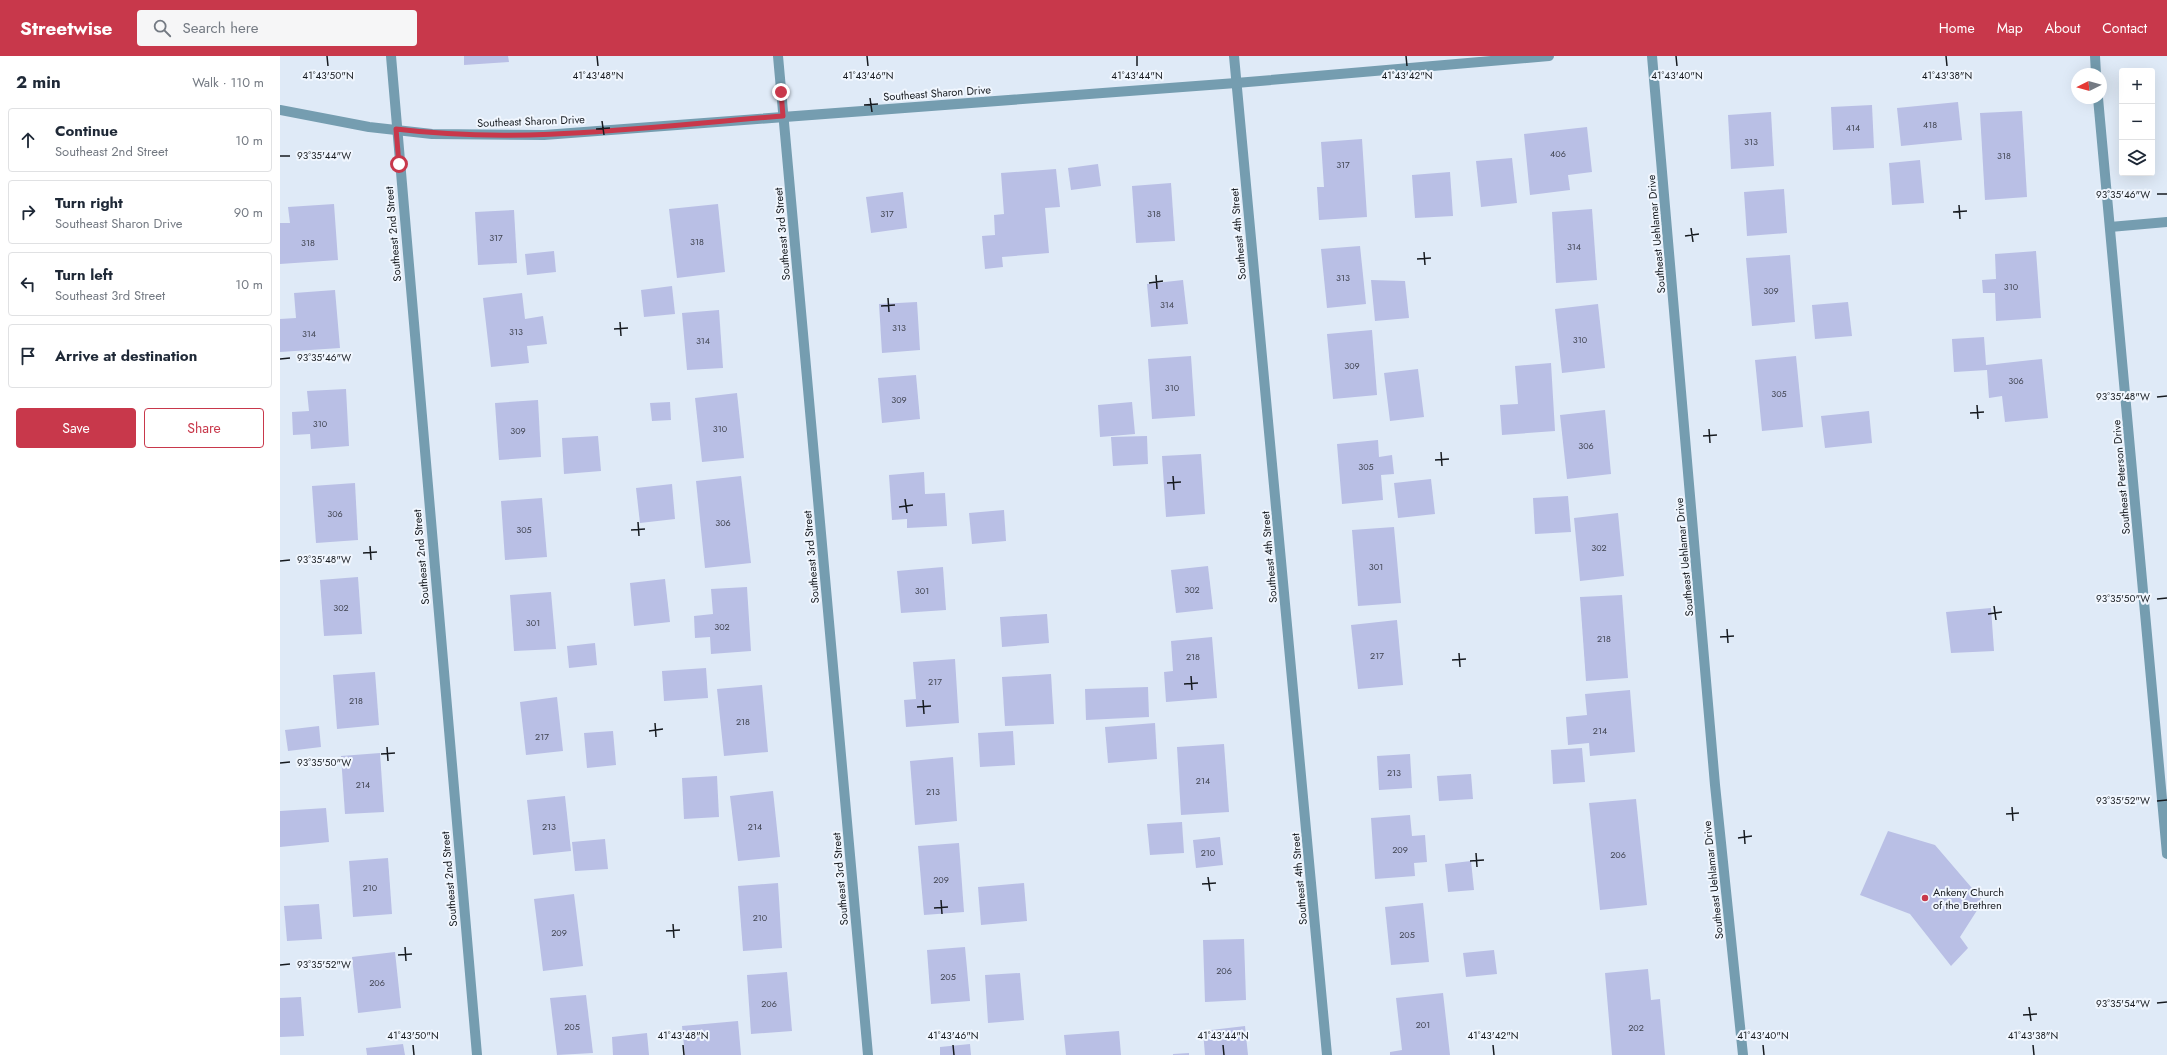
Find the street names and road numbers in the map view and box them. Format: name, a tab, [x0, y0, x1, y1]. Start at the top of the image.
street label: Southeast Sharon Drive	[883, 81, 992, 105]
street label: Southeast Sharon Drive	[477, 111, 585, 131]
street label: Southeast Uehlamar Drive	[1643, 174, 1669, 294]
street label: Southeast 2nd Street	[381, 185, 405, 282]
street label: Southeast 3rd Street	[770, 187, 794, 281]
street label: Southeast 4th Street	[1226, 187, 1250, 280]
street label: Southeast Peterson Drive	[2108, 419, 2134, 535]
street label: Southeast Uehlamar Drive	[1671, 497, 1697, 617]
street label: Southeast 2nd Street	[409, 508, 433, 605]
street label: Southeast 3rd Street	[799, 510, 823, 604]
street label: Southeast 4th Street	[1257, 510, 1281, 603]
street label: Southeast Uehlamar Drive	[1699, 820, 1727, 940]
street label: Southeast 2nd Street	[437, 830, 461, 927]
street label: Southeast 3rd Street	[828, 832, 852, 926]
street label: Southeast 4th Street	[1287, 832, 1311, 925]

